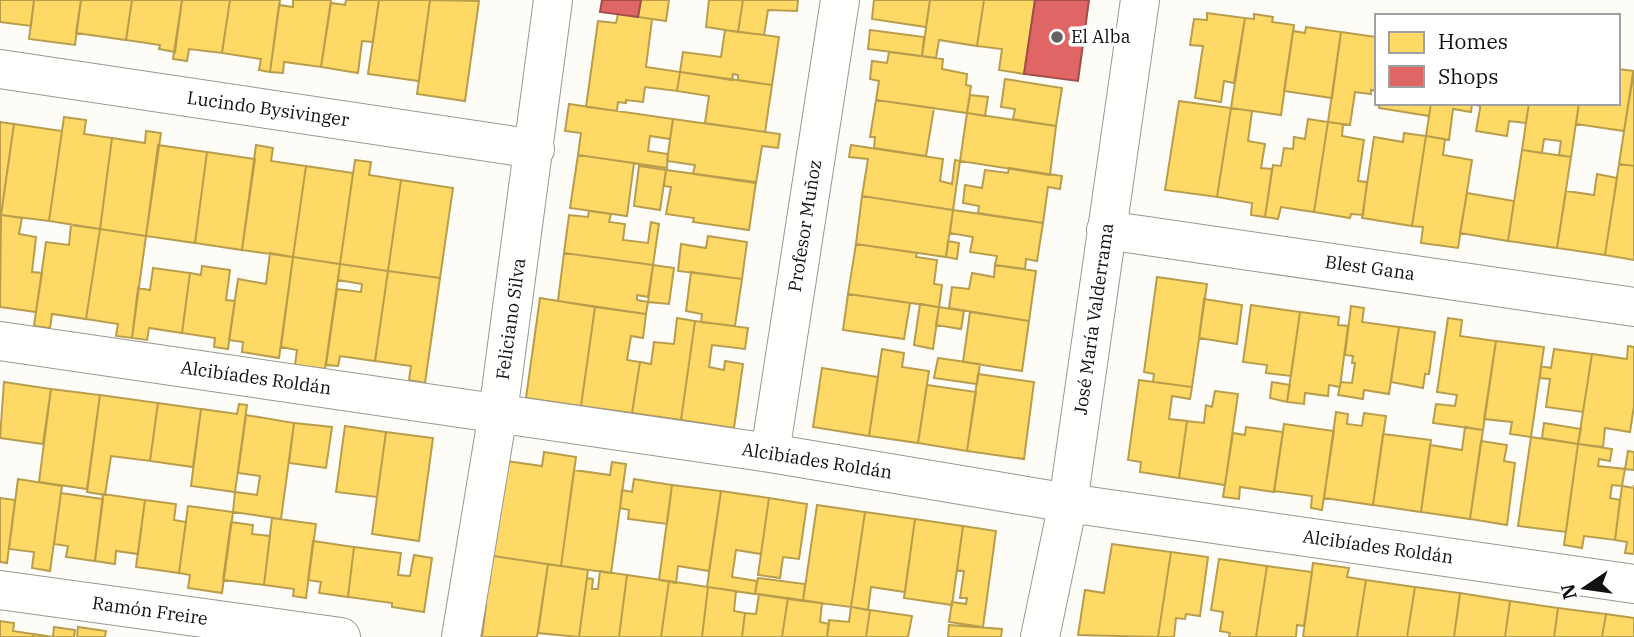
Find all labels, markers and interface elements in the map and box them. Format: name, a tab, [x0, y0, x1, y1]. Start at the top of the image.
legend	[1375, 14, 1620, 105]
place label: El Alba	[1071, 25, 1131, 48]
text: Homes	[1438, 27, 1508, 55]
marker: El Alba	[1049, 29, 1065, 45]
text: Shops	[1438, 62, 1498, 90]
street label: Lucindo Bysivinger	[186, 86, 351, 131]
street label: Profesor Muñoz	[783, 158, 826, 294]
street label: José María Valderrama	[1069, 221, 1118, 416]
street label: Blest Gana	[1324, 250, 1417, 285]
street label: Feliciano Silva	[491, 256, 530, 381]
street label: Alcibíades Roldán	[179, 356, 333, 399]
street label: Alcibíades Roldán	[740, 437, 894, 484]
street label: Alcibíades Roldán	[1301, 525, 1455, 568]
north arrow	[1550, 553, 1620, 623]
text: N	[1555, 582, 1582, 602]
street label: Ramón Freire	[91, 591, 209, 630]

